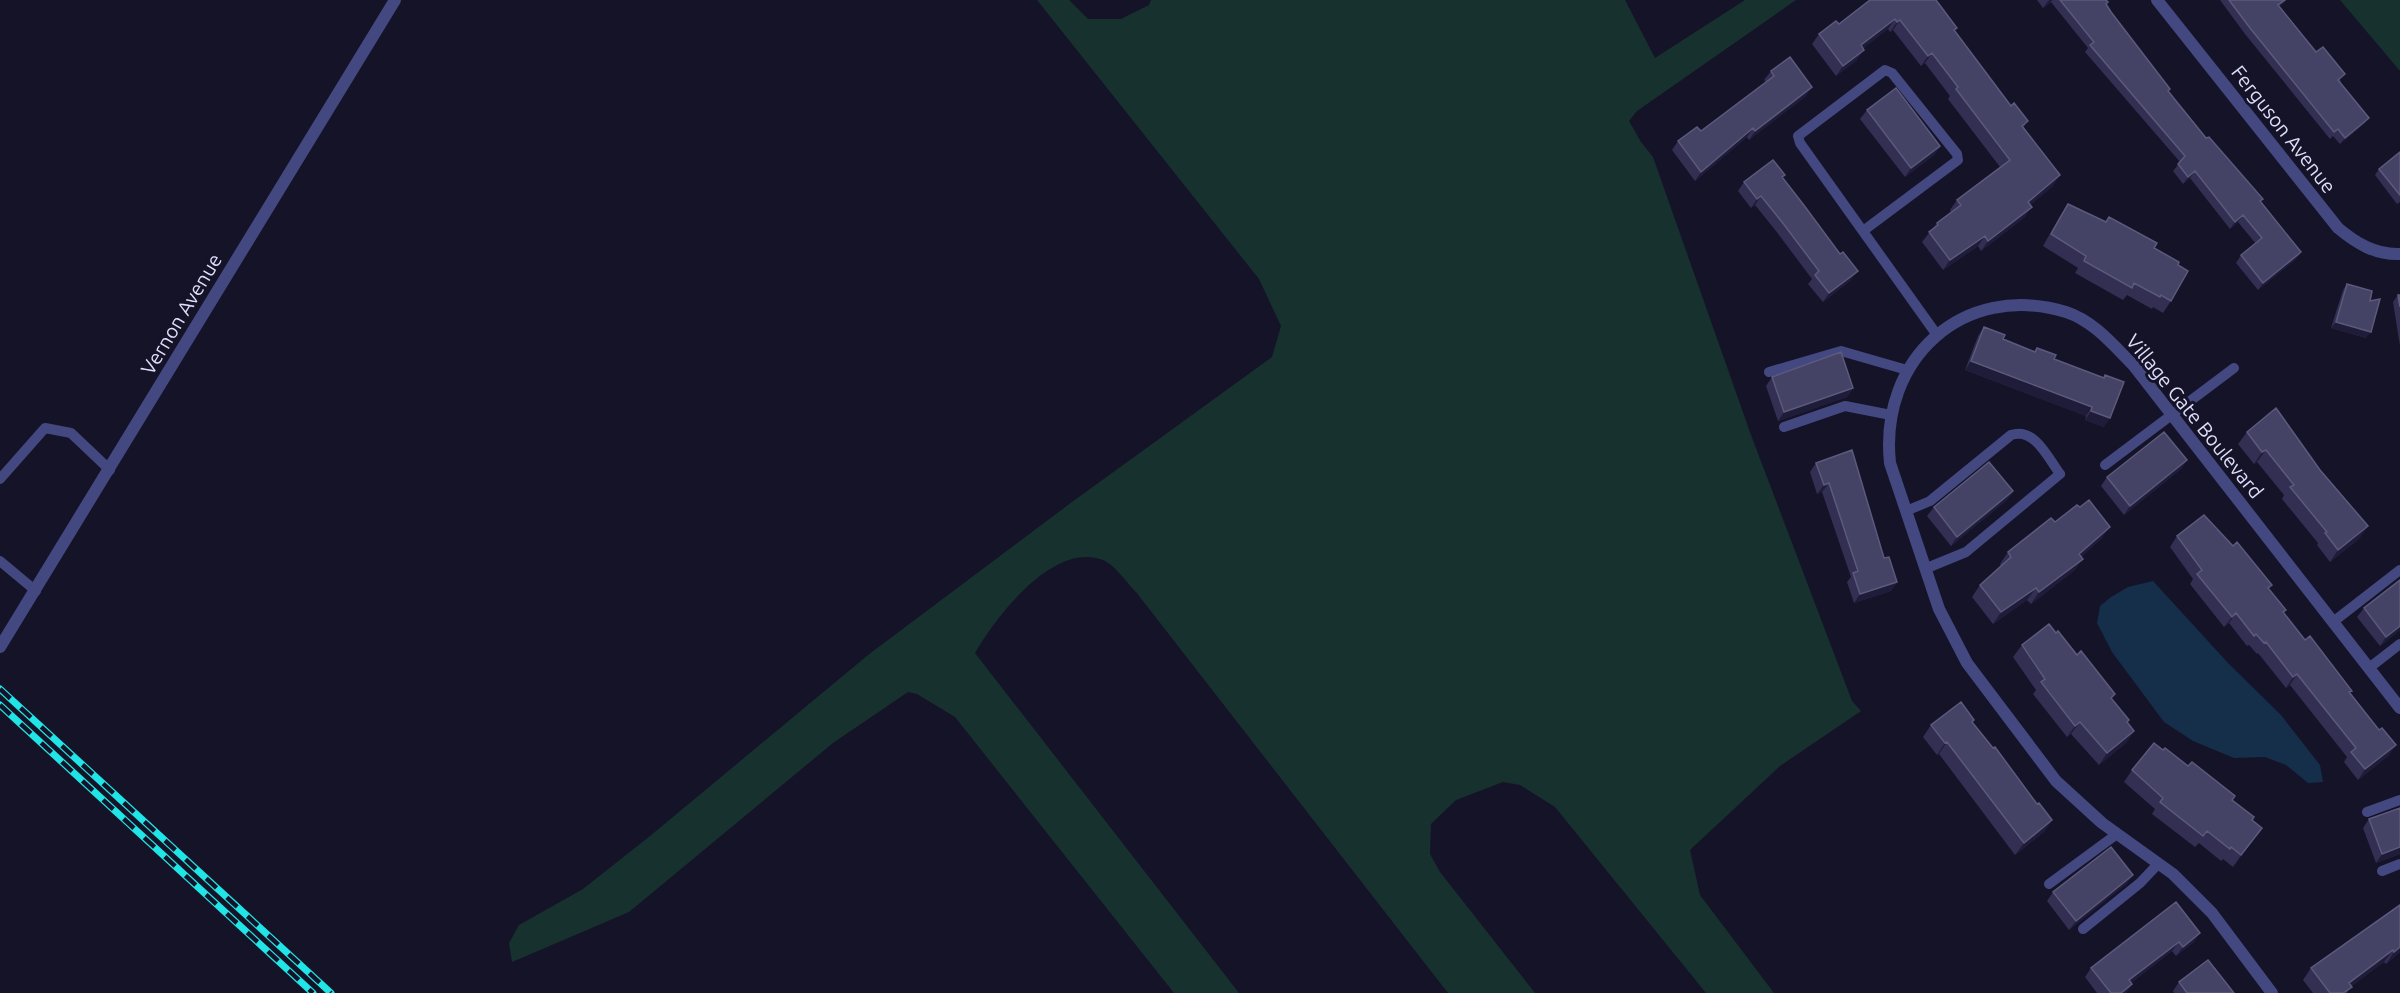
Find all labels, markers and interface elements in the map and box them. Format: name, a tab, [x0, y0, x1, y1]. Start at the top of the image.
street label: Ferguson Avenue	[2227, 61, 2341, 197]
street label: Vernon Avenue	[136, 249, 226, 379]
street label: Village Gate Boulevard	[2122, 329, 2268, 503]

